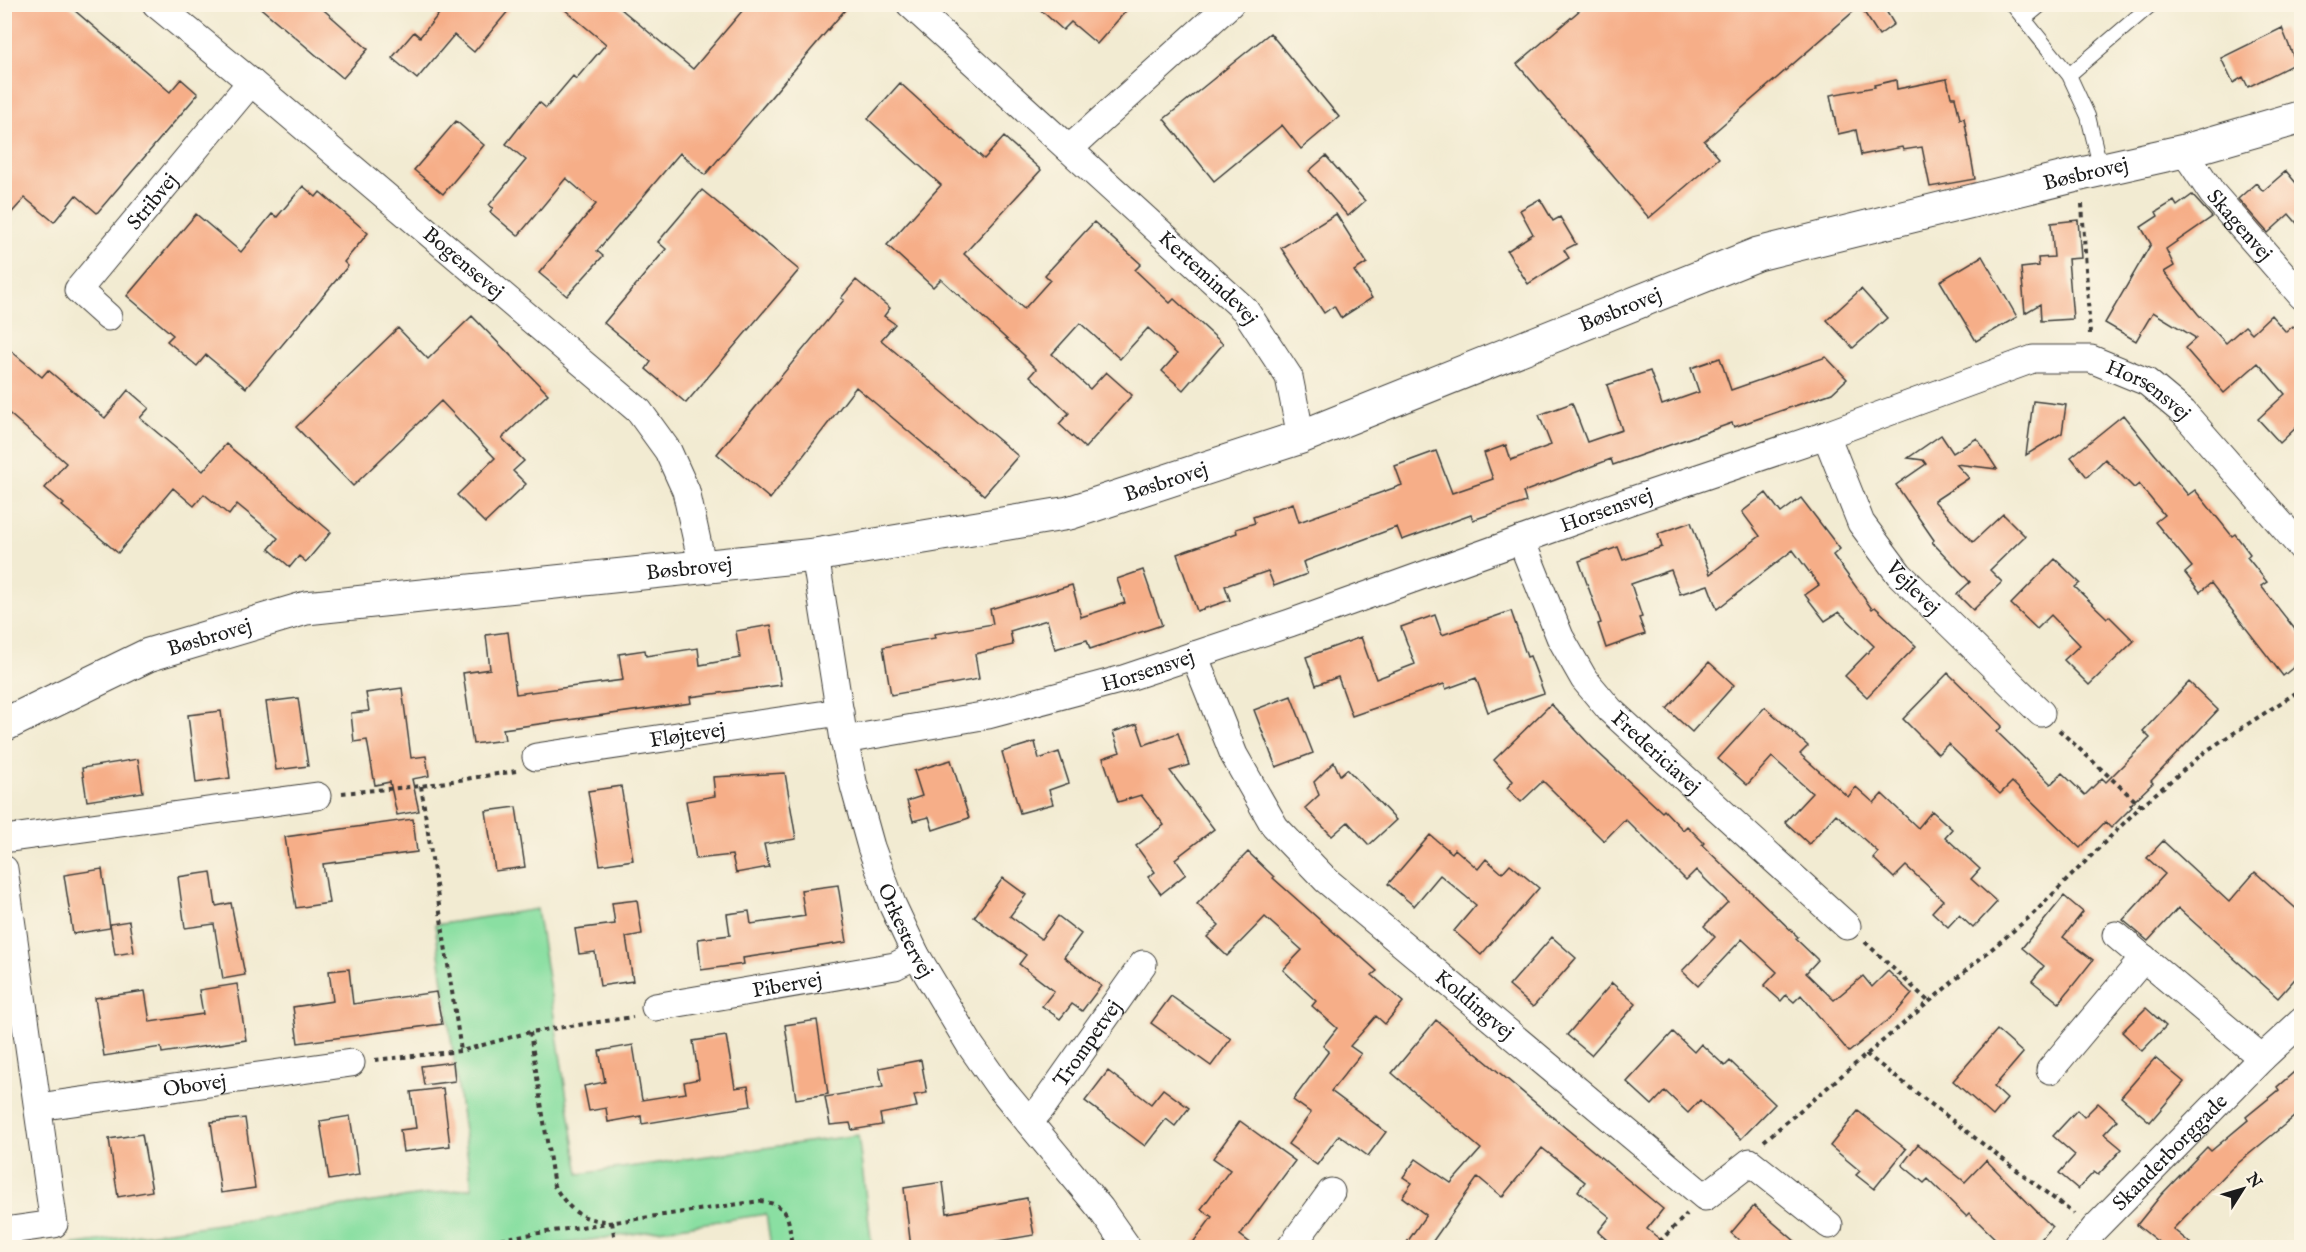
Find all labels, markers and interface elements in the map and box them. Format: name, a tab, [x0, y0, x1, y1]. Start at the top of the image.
street label: Bøsbrovej	[2041, 152, 2131, 198]
street label: Stribvej	[122, 168, 185, 236]
street label: Skagenvej	[2200, 184, 2278, 268]
street label: Bogensevej	[417, 222, 509, 306]
street label: Kertemindevej	[1152, 225, 1263, 331]
street label: Bøsbrovej	[1575, 282, 1666, 339]
street label: Horsensvej	[2101, 354, 2196, 426]
street label: Bøsbrovej	[1121, 456, 1212, 509]
street label: Horsensvej	[1557, 482, 1656, 540]
street label: Bøsbrovej	[645, 552, 734, 588]
street label: Vejlevej	[1878, 555, 1945, 622]
street label: Bøsbrovej	[164, 613, 255, 663]
street label: Horsensvej	[1099, 644, 1198, 699]
street label: Fredericiavej	[1605, 706, 1706, 801]
street label: Fløjtevej	[648, 717, 727, 755]
street label: Orkestervej	[871, 880, 939, 983]
street label: Koldingvej	[1428, 964, 1519, 1047]
street label: Pibervej	[751, 967, 824, 1005]
street label: Trompetvej	[1048, 995, 1129, 1093]
street label: Obovej	[161, 1069, 228, 1104]
street label: Skanderborggade	[2107, 1089, 2234, 1217]
north arrow	[2213, 1159, 2273, 1219]
text: N	[2241, 1169, 2266, 1193]

